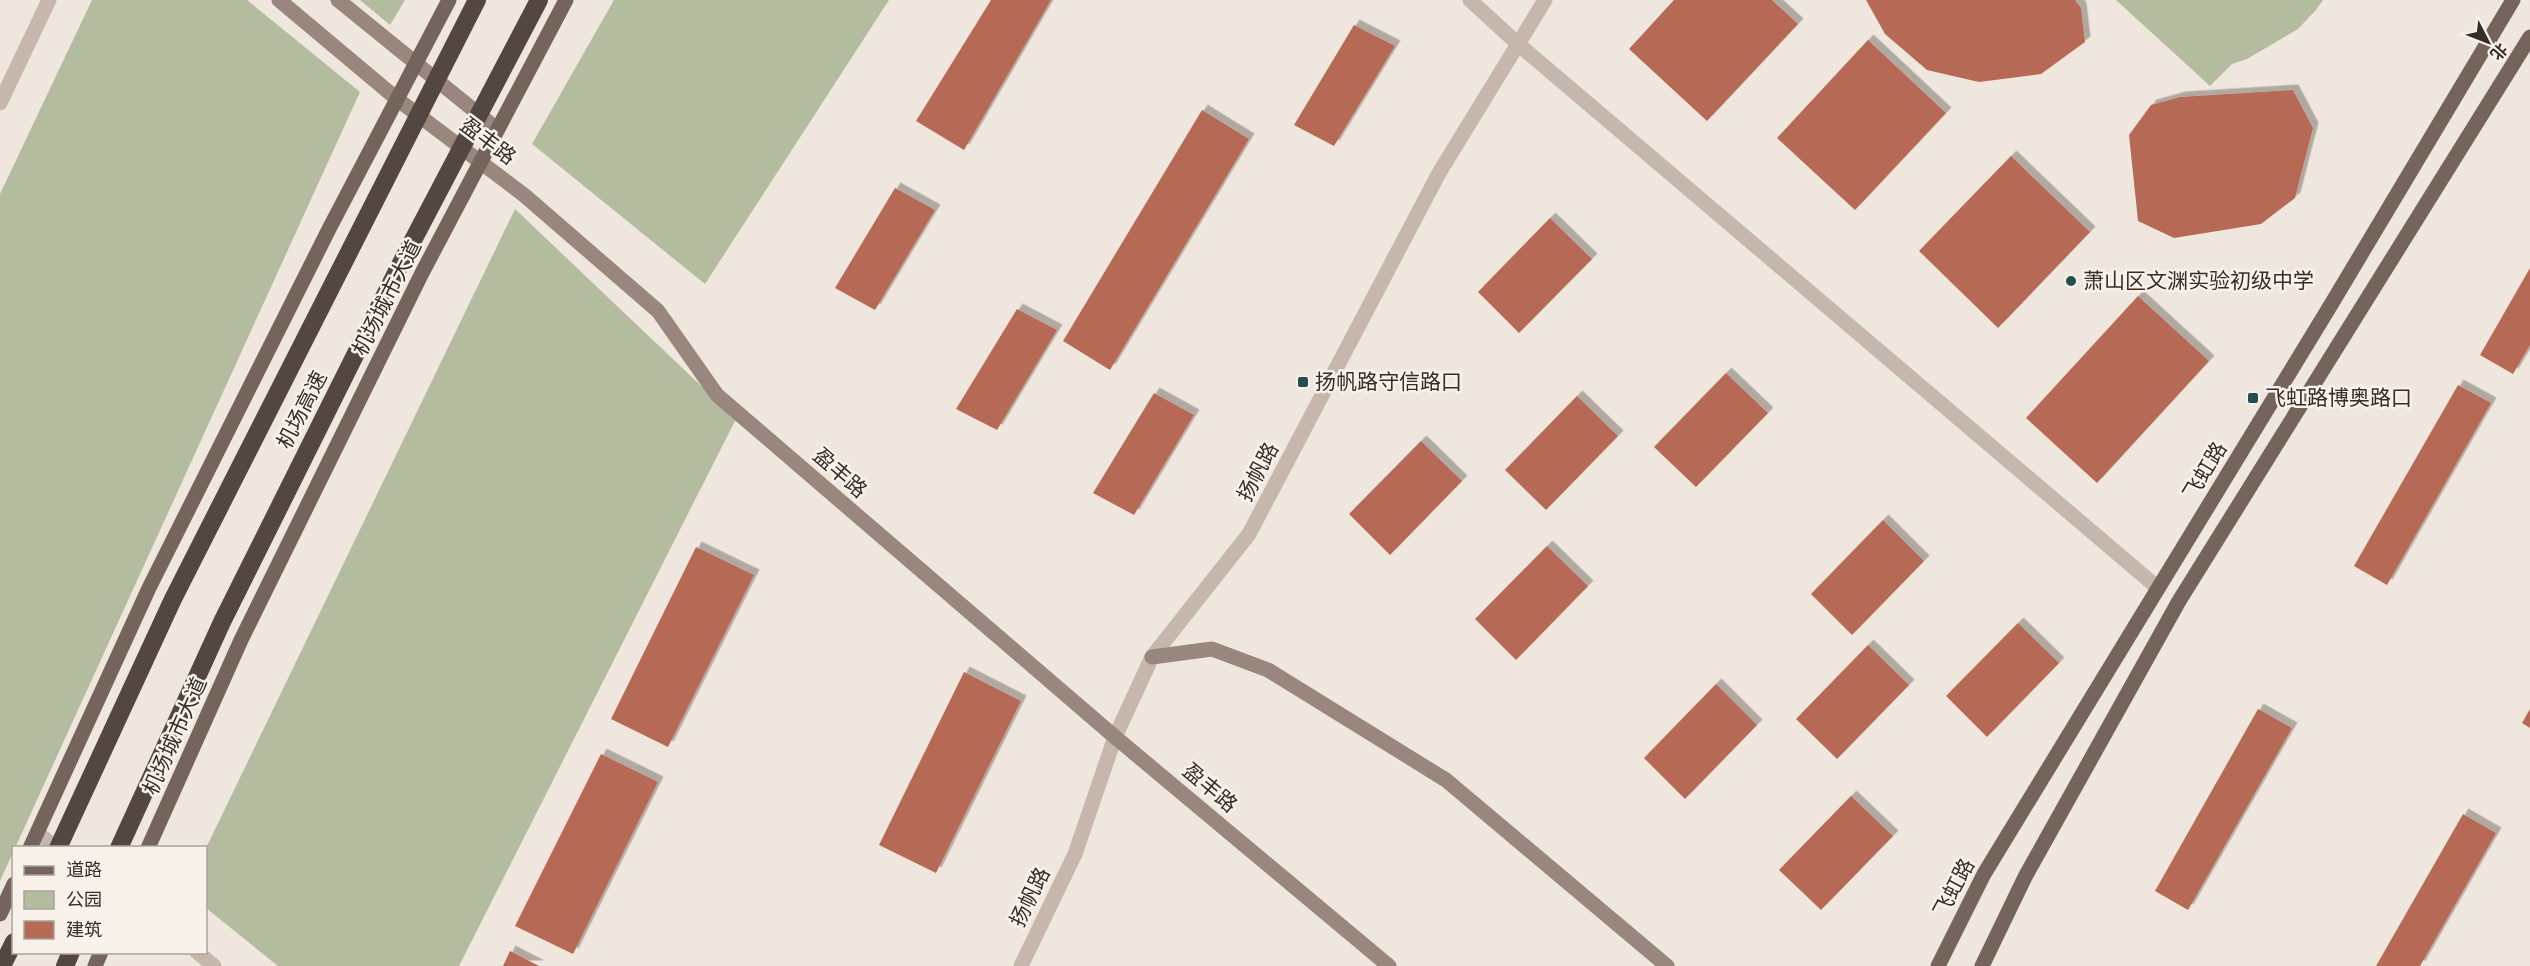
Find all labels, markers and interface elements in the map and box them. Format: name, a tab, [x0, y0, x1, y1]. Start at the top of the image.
north arrow	[2458, 12, 2518, 72]
text: 北	[2486, 39, 2512, 65]
street label: 盈丰路	[455, 111, 522, 170]
street label: 机场城市大道	[346, 236, 427, 360]
place label: 萧山区文渊实验初级中学	[2083, 267, 2314, 294]
marker: 萧山区文渊实验初级中学	[2064, 274, 2078, 288]
street label: 机场高速	[270, 366, 333, 453]
place label: 扬帆路守信路口	[1315, 368, 1462, 395]
marker: 扬帆路守信路口	[1296, 375, 1310, 389]
place label: 飞虹路博奥路口	[2265, 384, 2412, 411]
marker: 飞虹路博奥路口	[2246, 391, 2260, 405]
street label: 飞虹路	[2177, 437, 2232, 505]
street label: 扬帆路	[1231, 438, 1284, 506]
street label: 盈丰路	[808, 442, 873, 503]
street label: 机场城市大道	[137, 673, 213, 799]
street label: 盈丰路	[1178, 757, 1243, 818]
legend	[12, 846, 207, 954]
street label: 飞虹路	[1927, 854, 1980, 922]
text: 道路	[66, 858, 102, 881]
street label: 扬帆路	[1004, 863, 1055, 931]
text: 公园	[66, 888, 102, 911]
text: 建筑	[66, 918, 102, 941]

